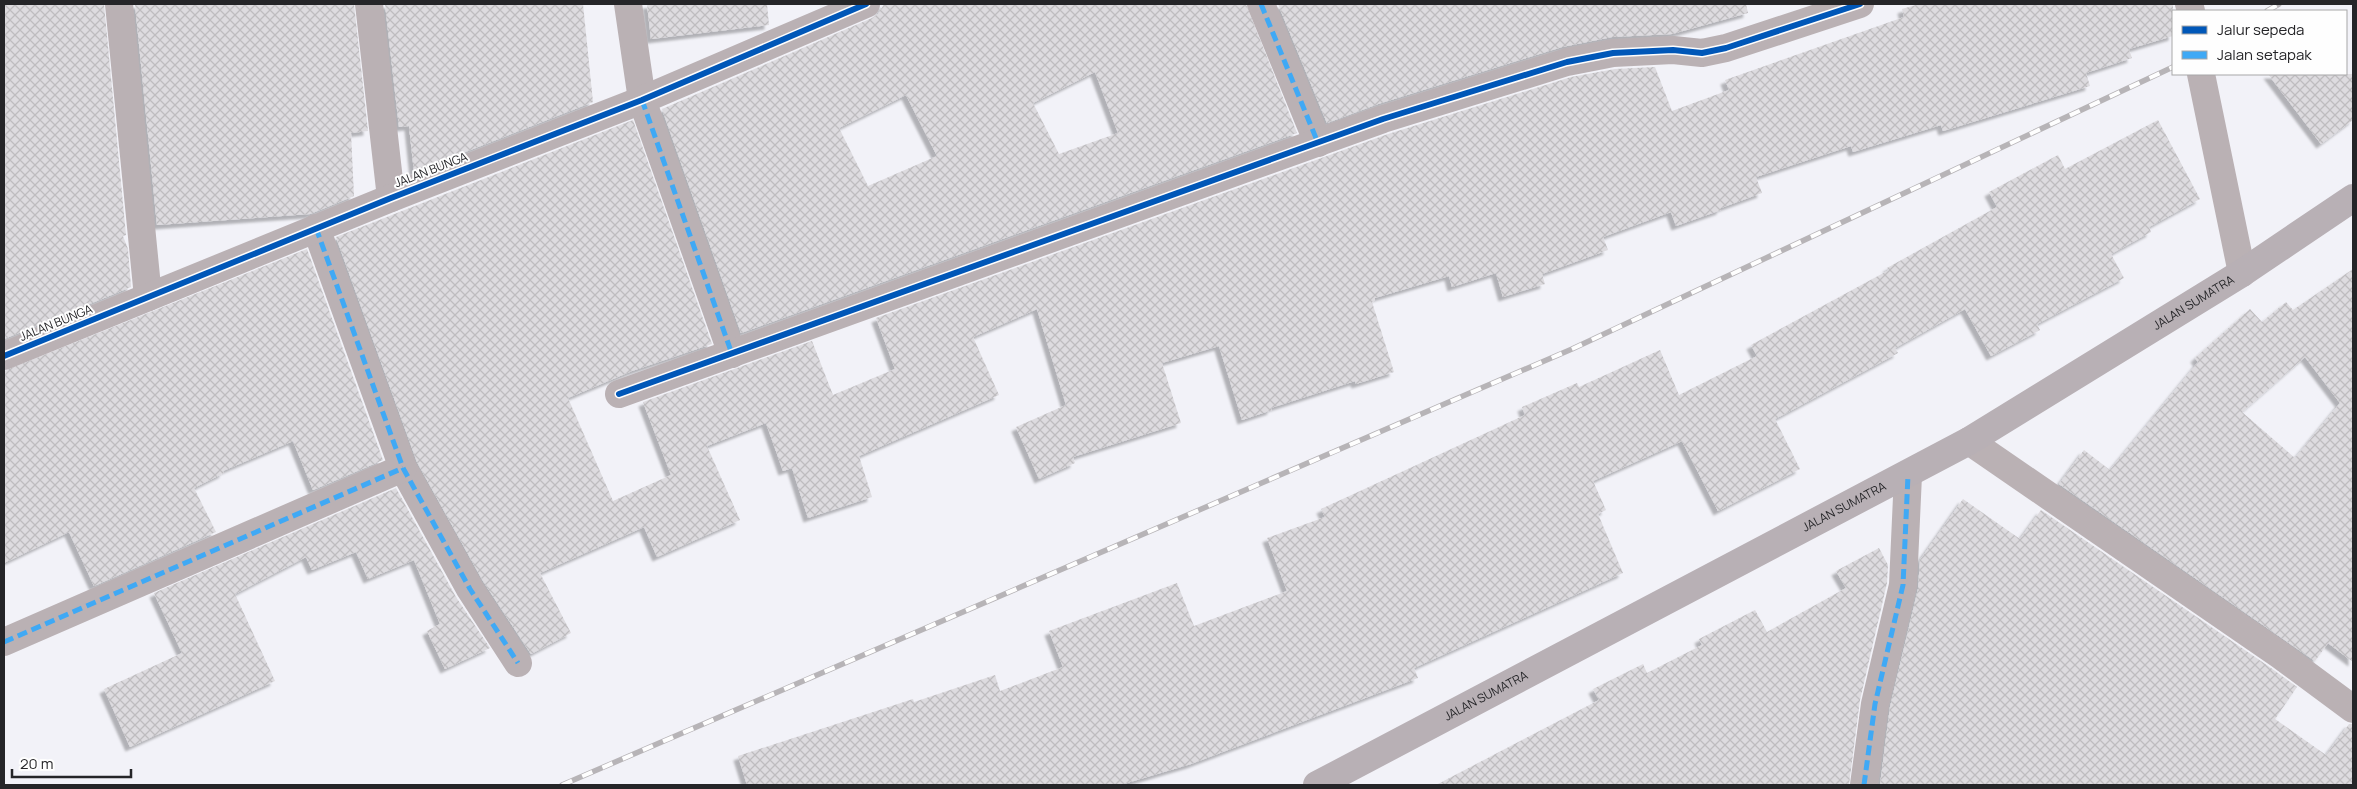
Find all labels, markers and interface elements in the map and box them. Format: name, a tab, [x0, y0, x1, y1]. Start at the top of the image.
legend	[2172, 10, 2347, 75]
text: Jalur sepeda	[2217, 19, 2304, 40]
text: Jalan setapak	[2217, 44, 2312, 65]
street label: JALAN BUNGA	[392, 148, 470, 191]
street label: JALAN SUMATRA	[2150, 271, 2238, 334]
street label: JALAN BUNGA	[17, 300, 95, 345]
street label: JALAN SUMATRA	[1799, 477, 1889, 536]
street label: JALAN SUMATRA	[1441, 666, 1531, 725]
scale bar	[12, 746, 131, 778]
text: 20 m	[20, 753, 53, 774]

